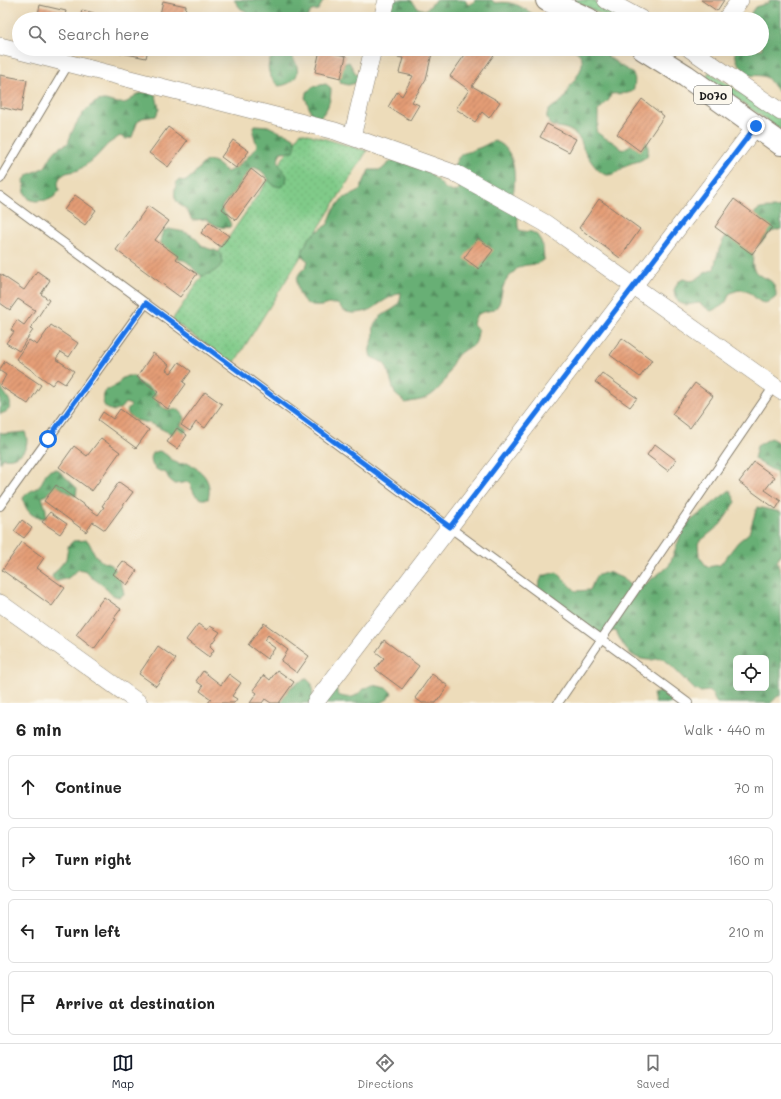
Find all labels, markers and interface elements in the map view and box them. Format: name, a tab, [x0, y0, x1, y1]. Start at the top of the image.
search box	[12, 12, 769, 56]
icon: search	[26, 23, 48, 45]
text: Search here	[58, 24, 149, 44]
road number: D070	[694, 86, 732, 104]
route end	[747, 117, 765, 135]
route start	[39, 430, 57, 448]
map controls	[733, 655, 769, 691]
button: locate	[733, 655, 769, 691]
text: 6 min	[16, 718, 61, 740]
text: Walk · 440 m	[684, 721, 765, 738]
icon: ahead	[17, 776, 39, 798]
text: Continue	[55, 777, 122, 797]
text: 70 m	[734, 779, 764, 796]
icon: right	[17, 848, 39, 870]
text: Turn right	[55, 849, 132, 869]
text: 160 m	[728, 851, 764, 868]
icon: left	[17, 920, 39, 942]
text: Turn left	[55, 921, 120, 941]
text: 210 m	[728, 923, 764, 940]
icon: arrive	[17, 992, 39, 1014]
text: Arrive at destination	[55, 993, 215, 1013]
tab: Map	[112, 1052, 134, 1091]
tab: Directions	[357, 1052, 413, 1091]
tab: Saved	[637, 1052, 669, 1091]

